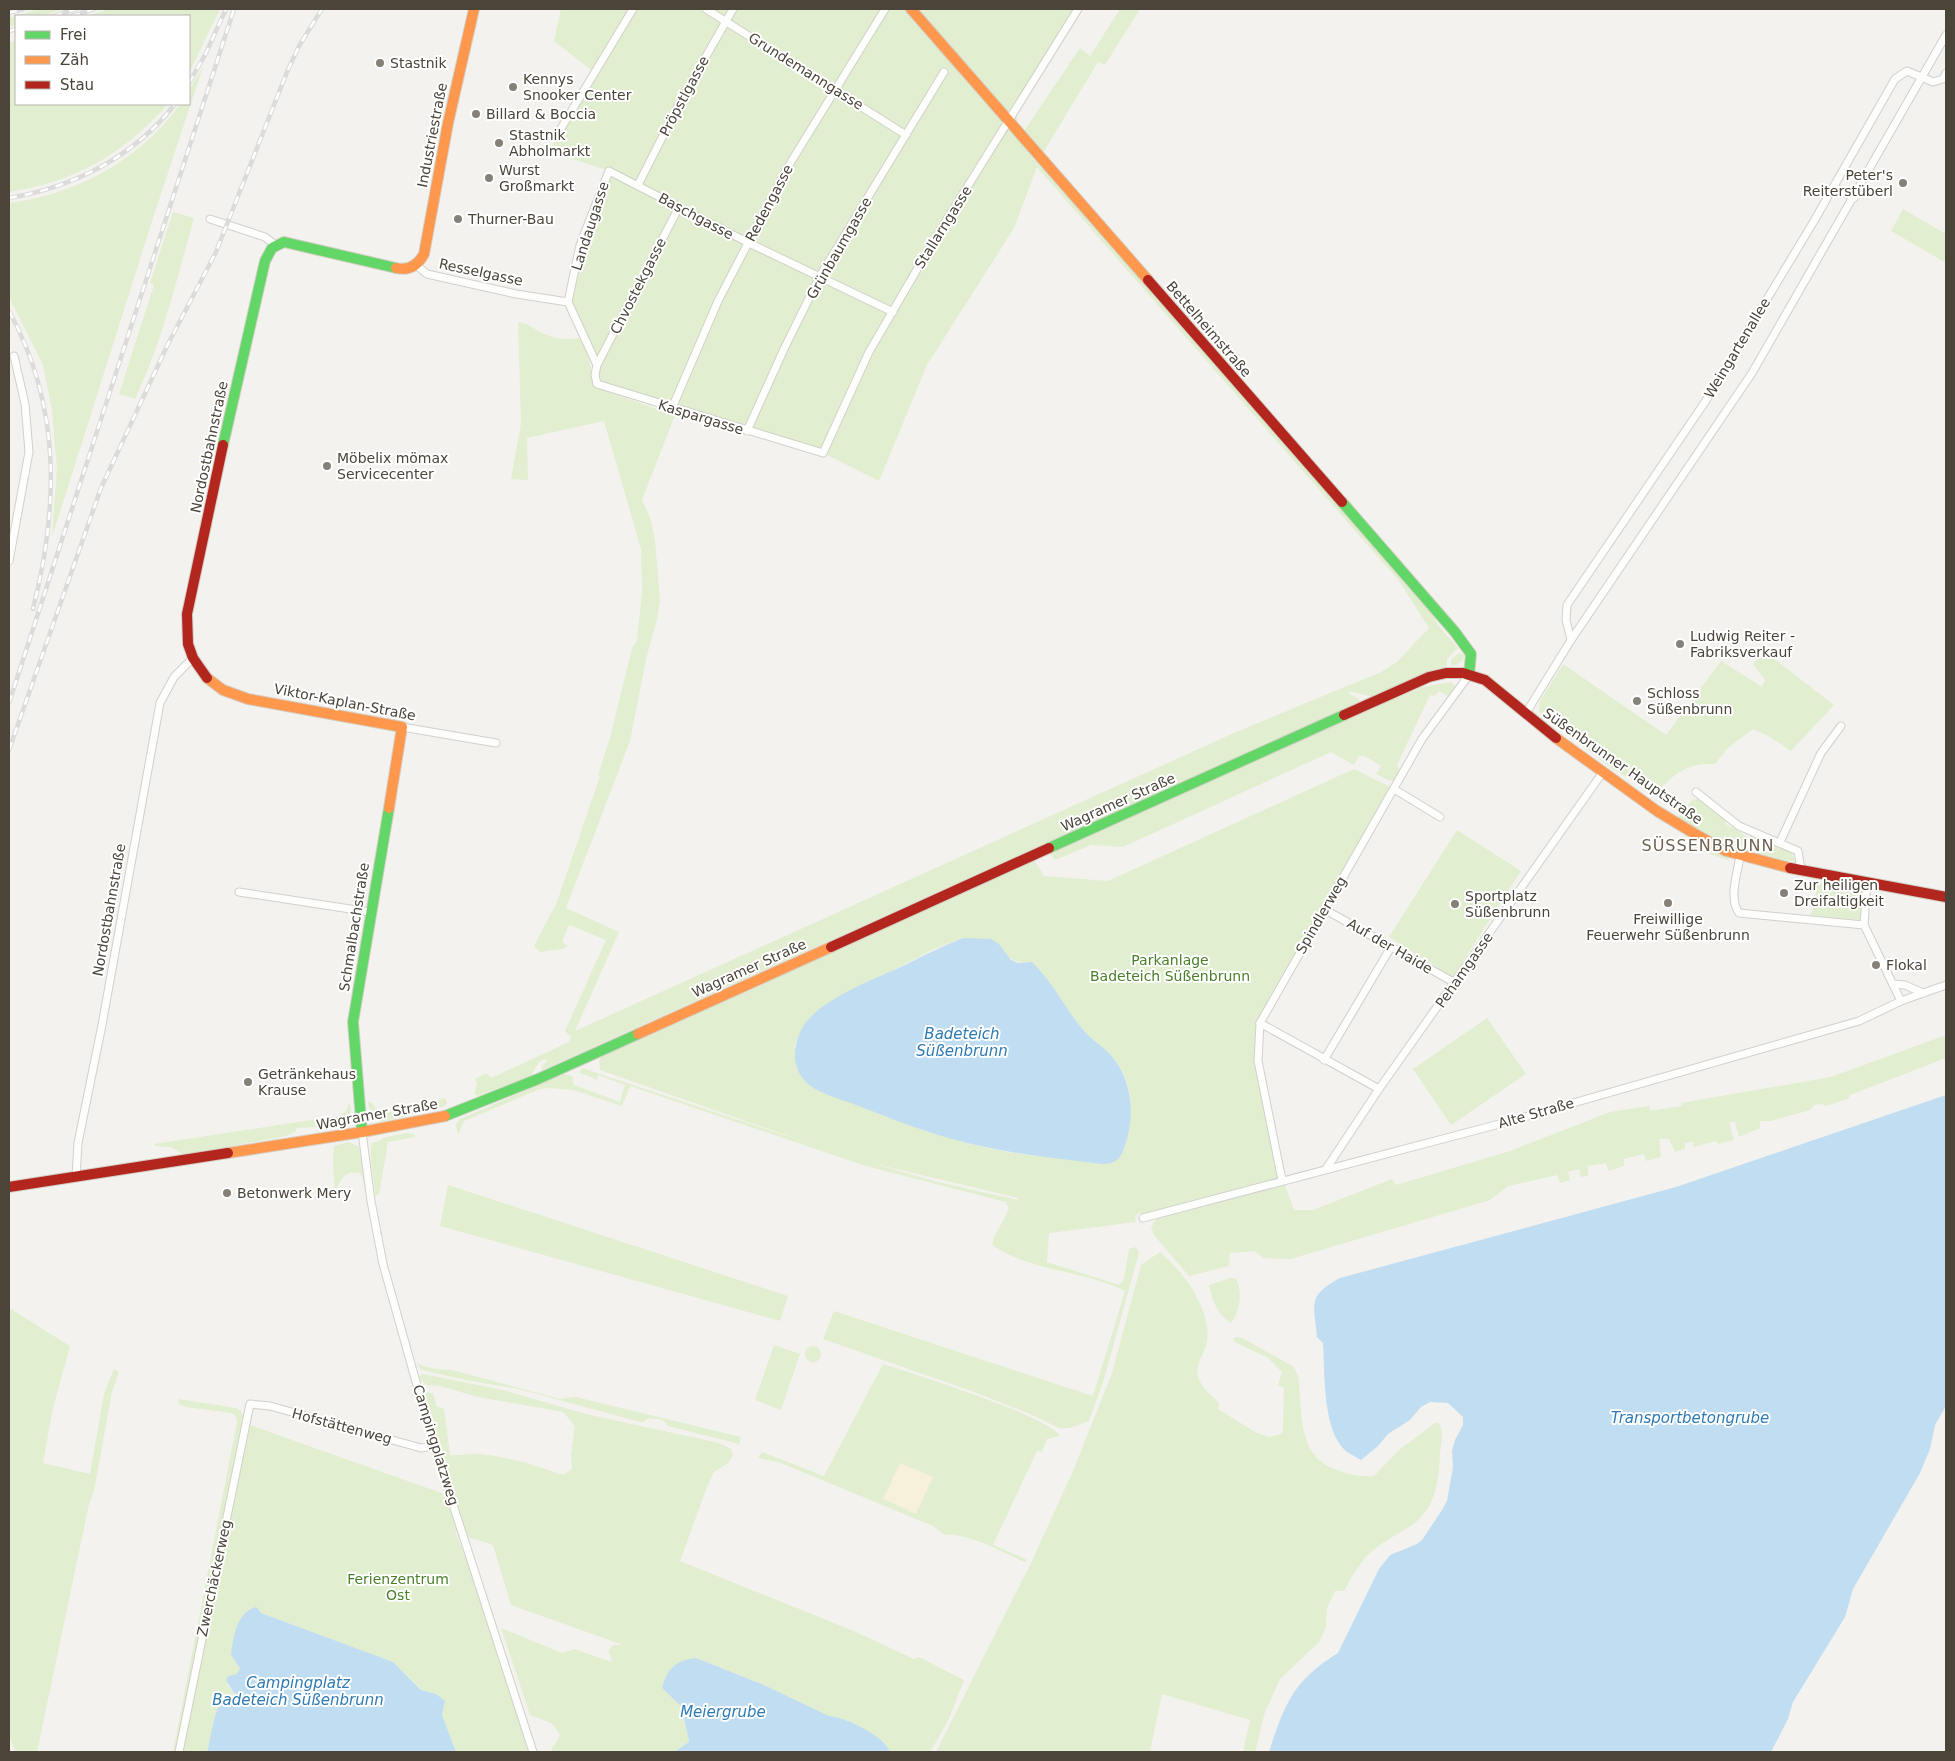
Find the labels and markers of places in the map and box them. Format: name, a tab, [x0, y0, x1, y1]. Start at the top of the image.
place label: Stastnik	[390, 55, 448, 71]
marker: Stastnik	[374, 57, 386, 69]
place label: Kennys Snooker Center	[523, 71, 632, 103]
marker: Kennys Snooker Center	[507, 81, 519, 93]
place label: Billard & Boccia	[486, 106, 596, 122]
marker: Billard & Boccia	[470, 108, 482, 120]
place label: Stastnik Abholmarkt	[509, 127, 591, 159]
marker: Stastnik Abholmarkt	[493, 137, 505, 149]
place label: Wurst Großmarkt	[499, 162, 575, 194]
place label: Peter's Reiterstüberl	[1803, 167, 1893, 199]
marker: Wurst Großmarkt	[483, 172, 495, 184]
marker: Peter's Reiterstüberl	[1897, 177, 1909, 189]
place label: Thurner-Bau	[467, 211, 554, 227]
marker: Thurner-Bau	[452, 213, 464, 225]
place label: Möbelix mömax Servicecenter	[337, 450, 448, 482]
marker: Möbelix mömax Servicecenter	[321, 460, 333, 472]
place label: Ludwig Reiter - Fabriksverkauf	[1690, 628, 1795, 660]
marker: Ludwig Reiter - Fabriksverkauf	[1674, 638, 1686, 650]
place label: Schloss Süßenbrunn	[1647, 685, 1732, 717]
marker: Schloss Süßenbrunn	[1631, 695, 1643, 707]
place label: Zur heiligen Dreifaltigkeit	[1794, 877, 1885, 909]
marker: Zur heiligen Dreifaltigkeit	[1778, 887, 1790, 899]
place label: Sportplatz Süßenbrunn	[1465, 888, 1550, 920]
marker: Freiwillige Feuerwehr Süßenbrunn	[1662, 897, 1674, 909]
marker: Sportplatz Süßenbrunn	[1449, 898, 1461, 910]
place label: Freiwillige Feuerwehr Süßenbrunn	[1586, 911, 1750, 943]
place label: Flokal	[1886, 957, 1927, 973]
marker: Flokal	[1870, 959, 1882, 971]
place label: Getränkehaus Krause	[258, 1066, 356, 1098]
marker: Getränkehaus Krause	[242, 1076, 254, 1088]
place label: Betonwerk Mery	[237, 1185, 351, 1201]
marker: Betonwerk Mery	[221, 1187, 233, 1199]

